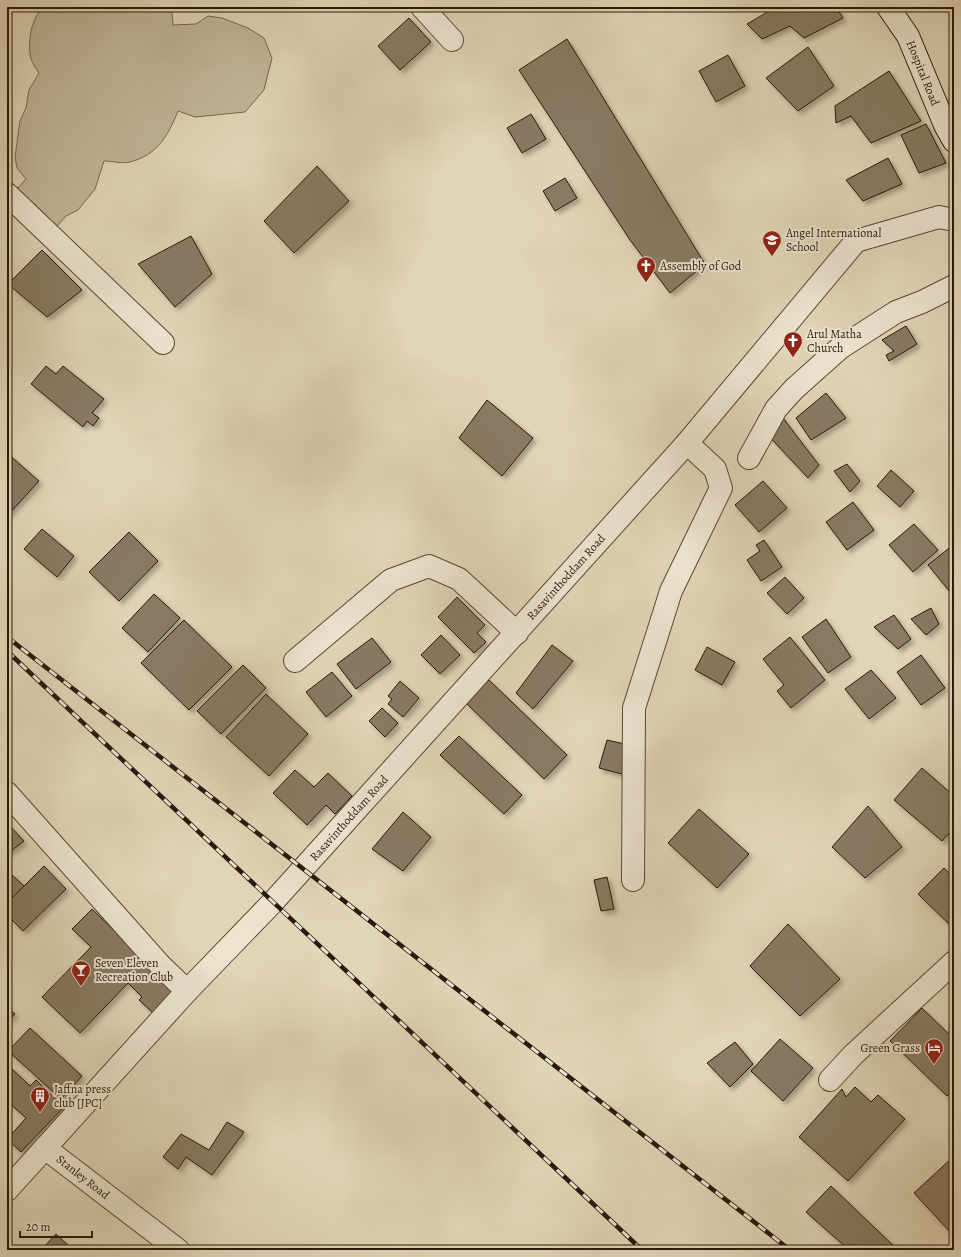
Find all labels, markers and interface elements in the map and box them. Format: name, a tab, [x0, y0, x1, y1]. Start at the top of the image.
street label: Hospital Road	[903, 38, 944, 109]
place label: Angel International School	[785, 225, 881, 255]
school or university icon: Angel International School	[761, 229, 783, 257]
church icon: Assembly of God	[635, 255, 657, 283]
place label: Assembly of God	[659, 258, 742, 274]
place label: Arul Matha Church	[806, 326, 862, 356]
church icon: Arul Matha Church	[782, 330, 804, 358]
street label: Rasavinthoddam Road	[523, 530, 609, 623]
street label: Rasavinthoddam Road	[306, 771, 392, 864]
place label: Seven Eleven Recreation Club	[95, 955, 173, 985]
bar icon: Seven Eleven Recreation Club	[70, 959, 92, 987]
hotel icon: Green Grass	[923, 1037, 945, 1065]
place label: Green Grass	[861, 1040, 920, 1056]
place label: Jaffna press club [JPC]	[54, 1081, 111, 1111]
building icon: Jaffna press club [JPC]	[29, 1085, 51, 1113]
street label: Stanley Road	[53, 1151, 113, 1203]
scale bar	[20, 1213, 92, 1239]
text: 20 m	[26, 1219, 50, 1235]

